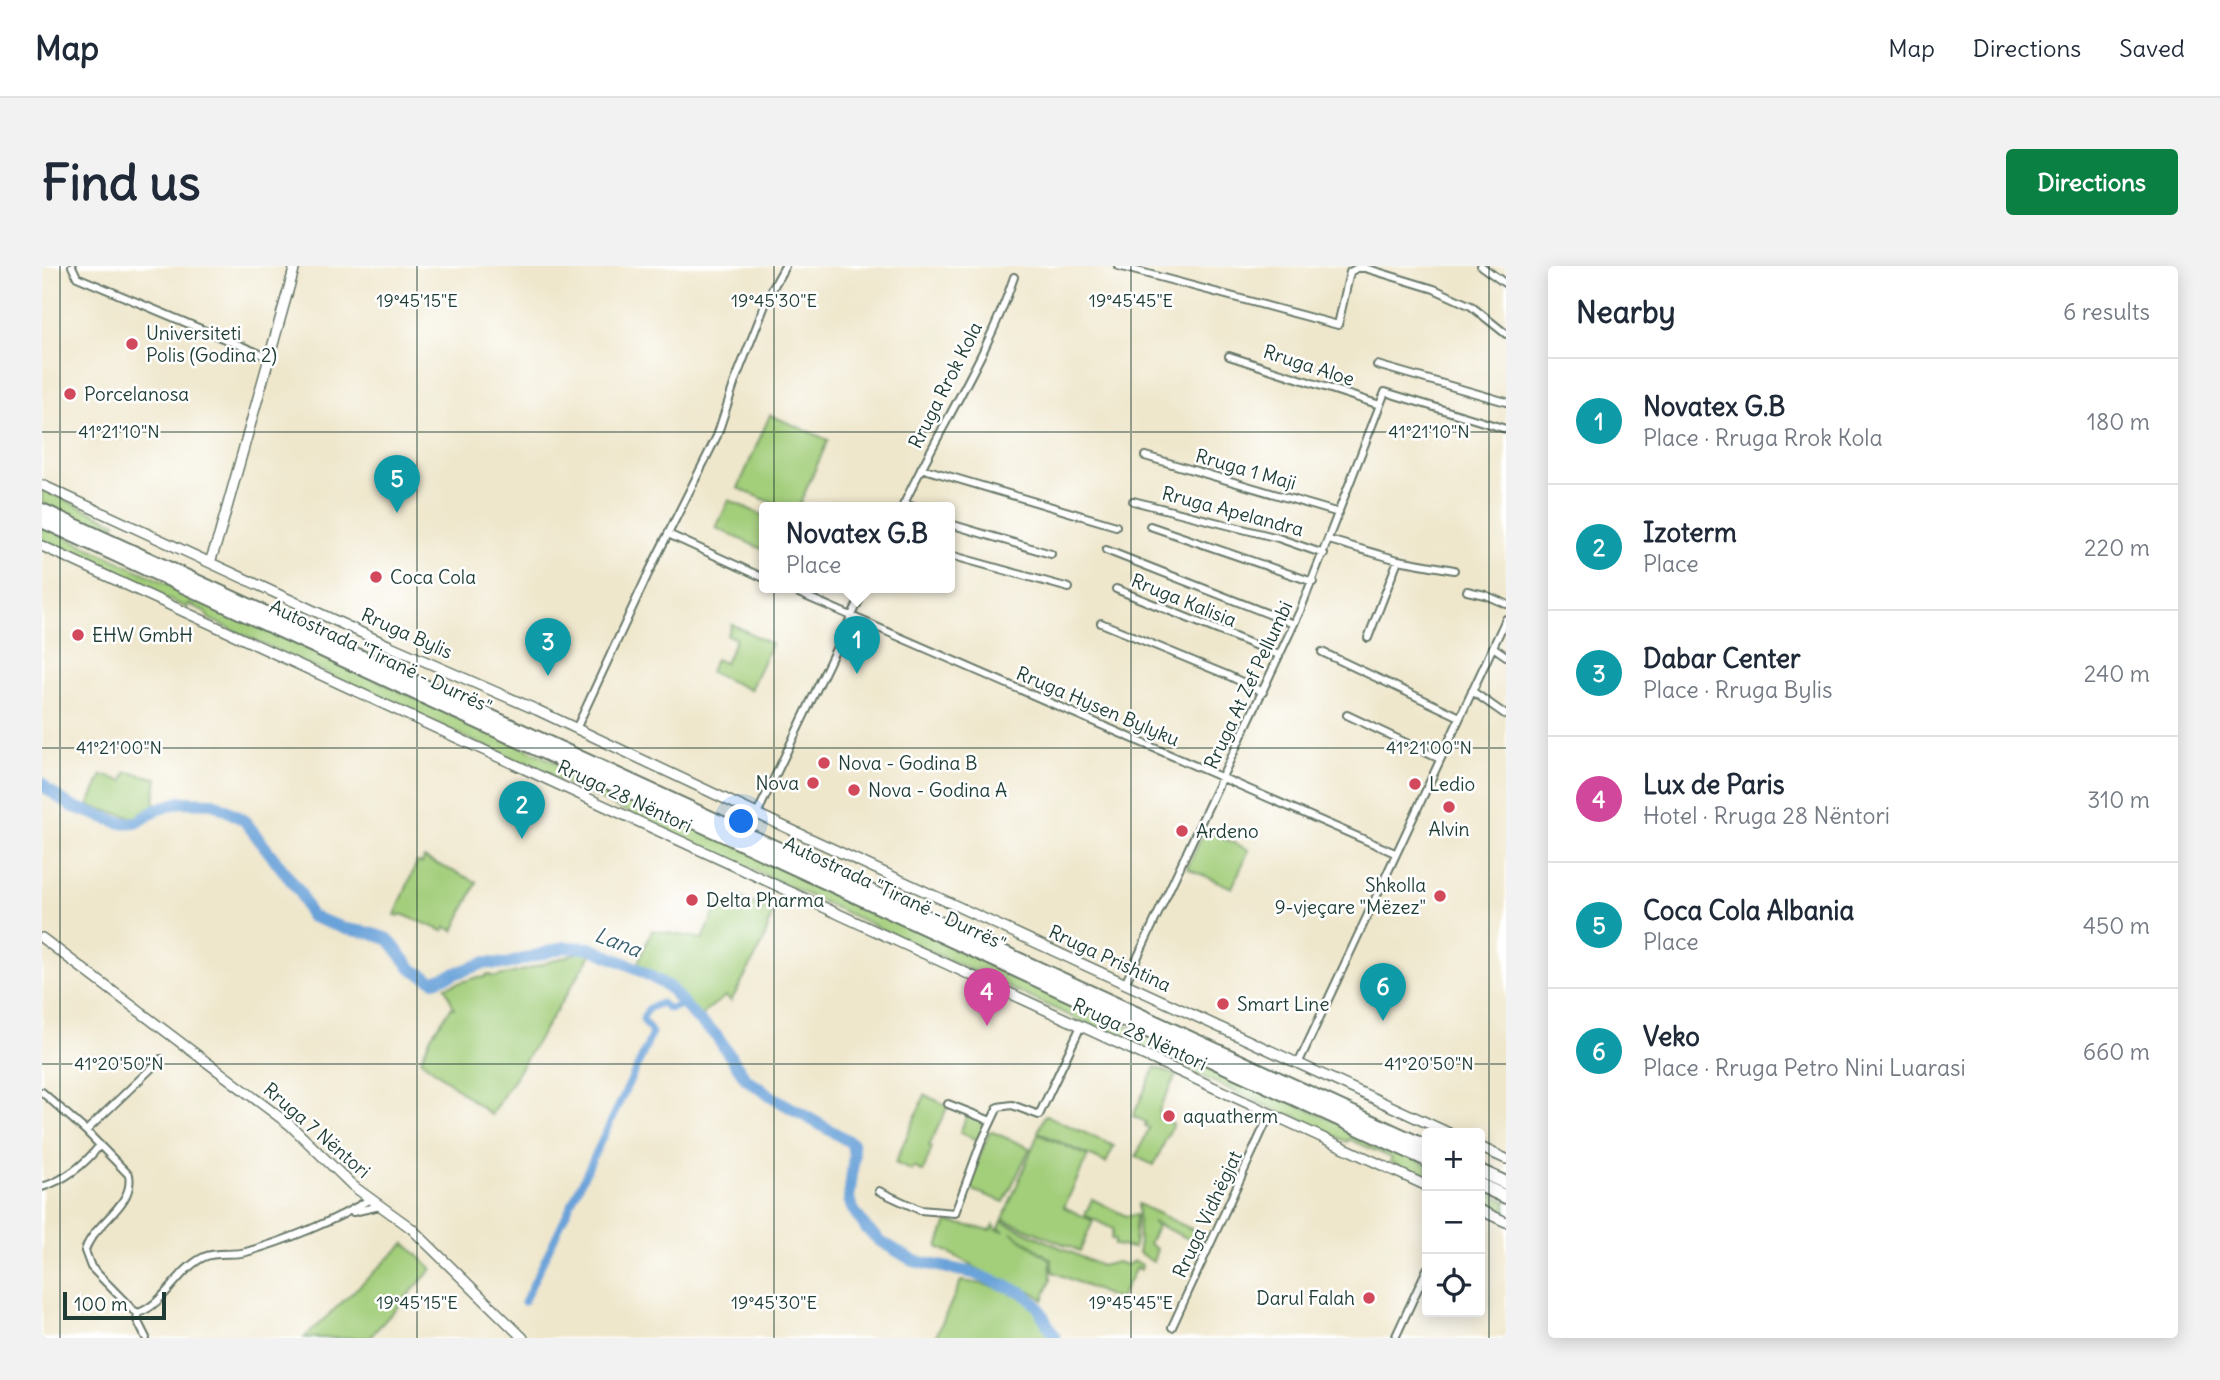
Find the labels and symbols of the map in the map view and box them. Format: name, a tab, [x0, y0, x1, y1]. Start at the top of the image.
text: 19°45'15"E	[376, 289, 458, 312]
text: 19°45'30"E	[731, 289, 817, 312]
text: 19°45'45"E	[1089, 289, 1173, 312]
street label: Rruga Rrok Kola	[903, 318, 987, 452]
place label: Universiteti Polis (Godina 2)	[146, 321, 277, 367]
marker: Universiteti Polis (Godina 2)	[124, 336, 140, 352]
street label: Rruga Aloe	[1260, 339, 1358, 391]
place label: Porcelanosa	[84, 382, 189, 406]
marker: Porcelanosa	[62, 386, 78, 402]
text: 41°21'10"N	[78, 420, 160, 443]
text: 41°21'10"N	[1388, 420, 1470, 443]
street label: Rruga 1 Maji	[1193, 443, 1299, 495]
pin: 5	[374, 455, 420, 513]
street label: Rruga Apelandra	[1159, 481, 1307, 541]
place label: Coca Cola	[390, 565, 476, 589]
street label: Rruga Kalisia	[1128, 568, 1240, 632]
marker: Coca Cola	[368, 569, 384, 585]
street label: Autostrada "Tiranë - Durrës"	[266, 594, 496, 718]
street label: Rruga At Zef Pellumbi	[1198, 597, 1298, 773]
street label: Rruga Bylis	[358, 602, 456, 664]
pin: 1	[834, 616, 880, 674]
pin: 3	[525, 618, 571, 676]
place label: EHW GmbH	[92, 623, 193, 647]
marker: EHW GmbH	[70, 627, 86, 643]
street label: Rruga Hysen Bylyku	[1013, 661, 1183, 751]
text: 41°21'00"N	[76, 736, 162, 759]
text: 41°21'00"N	[1386, 736, 1472, 759]
place label: Nova - Godina B	[838, 751, 977, 775]
street label: Rruga 28 Nëntori	[554, 754, 696, 838]
marker: Nova - Godina B	[816, 755, 832, 771]
place label: Nova	[755, 771, 799, 795]
place label: Ledio	[1429, 772, 1475, 796]
marker: Nova	[805, 775, 821, 791]
marker: Ledio	[1407, 776, 1423, 792]
place label: Nova - Godina A	[868, 778, 1007, 802]
pin: 2	[499, 781, 545, 839]
marker: Nova - Godina A	[846, 782, 862, 798]
marker: Alvin	[1441, 799, 1457, 815]
your location	[724, 804, 758, 838]
place label: Alvin	[1429, 817, 1469, 841]
place label: Ardeno	[1196, 819, 1259, 843]
marker: Ardeno	[1174, 823, 1190, 839]
street label: Autostrada "Tiranë - Durrës"	[780, 831, 1010, 955]
place label: Shkolla 9-vjeçare "Mëzez"	[1275, 873, 1426, 919]
place label: Delta Pharma	[706, 888, 824, 912]
marker: Shkolla 9-vjeçare "Mëzez"	[1432, 888, 1448, 904]
marker: Delta Pharma	[684, 892, 700, 908]
street label: Rruga Prishtina	[1045, 919, 1175, 997]
water label: Lana	[591, 921, 646, 963]
pin: 6	[1360, 963, 1406, 1021]
pin: 4	[964, 968, 1010, 1026]
street label: Rruga 28 Nëntori	[1069, 992, 1211, 1076]
place label: Smart Line	[1237, 992, 1330, 1016]
marker: Smart Line	[1215, 996, 1231, 1012]
text: 41°20'50"N	[74, 1052, 164, 1075]
text: 41°20'50"N	[1384, 1052, 1474, 1075]
street label: Rruga 7 Nëntori	[259, 1077, 375, 1183]
place label: aquatherm	[1183, 1104, 1278, 1128]
marker: aquatherm	[1161, 1108, 1177, 1124]
street label: Rruga Vidhëgjat	[1167, 1147, 1247, 1281]
place label: Darul Falah	[1256, 1286, 1355, 1310]
scale bar	[63, 1289, 166, 1321]
marker: Darul Falah	[1361, 1290, 1377, 1306]
text: 19°45'15"E	[376, 1291, 458, 1314]
text: 19°45'30"E	[731, 1291, 817, 1314]
text: 19°45'45"E	[1089, 1291, 1173, 1314]

